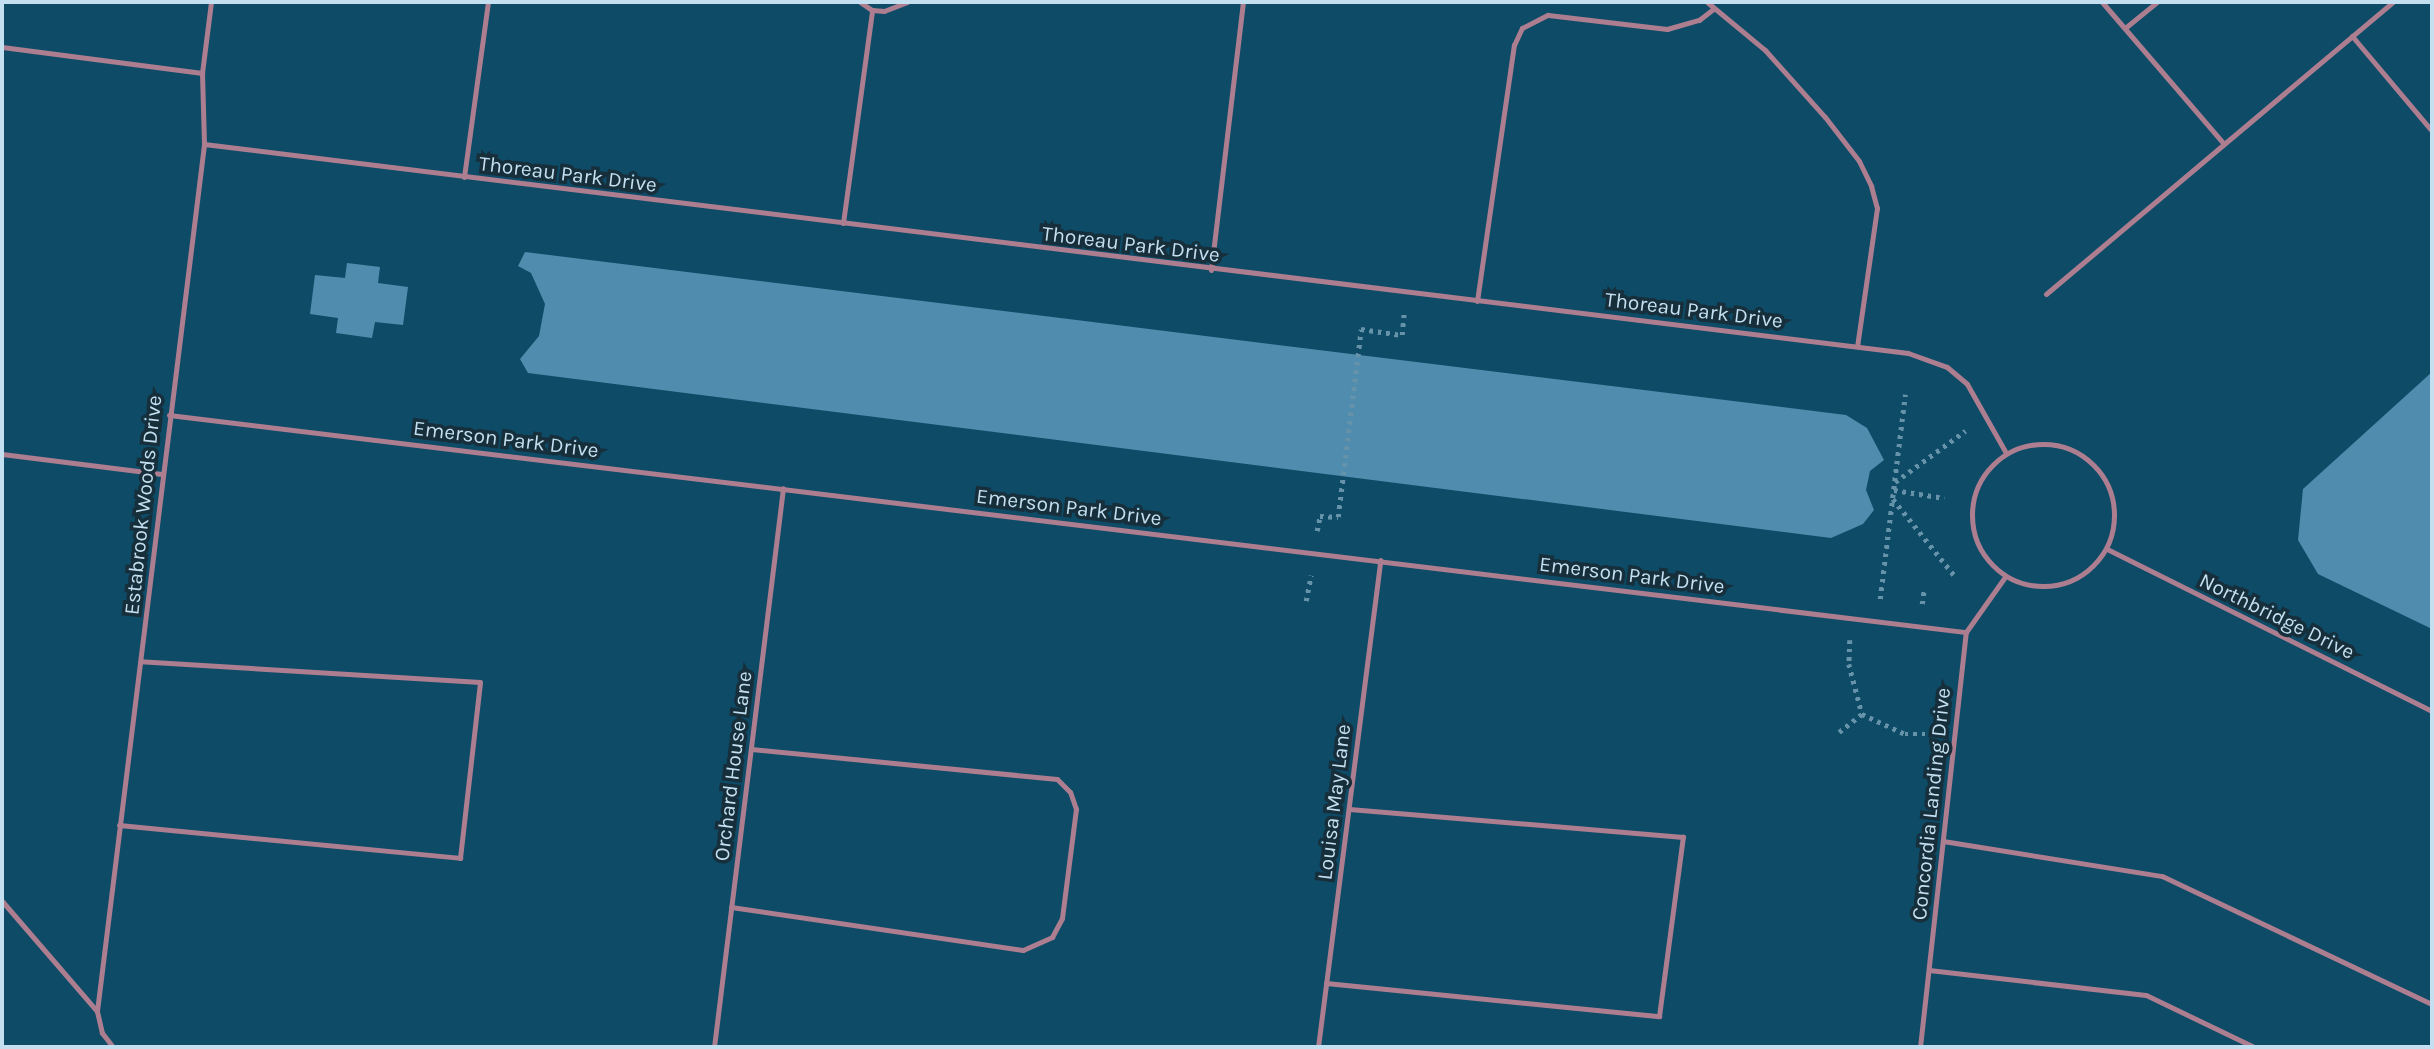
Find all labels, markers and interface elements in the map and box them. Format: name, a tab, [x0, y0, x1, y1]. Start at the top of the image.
street label: Thoreau Park Drive	[478, 151, 658, 197]
street label: Thoreau Park Drive	[1041, 221, 1221, 267]
street label: Thoreau Park Drive	[1604, 287, 1784, 333]
street label: Estabrook Woods Drive	[119, 394, 167, 616]
street label: Emerson Park Drive	[412, 415, 600, 463]
street label: Emerson Park Drive	[975, 483, 1163, 531]
street label: Emerson Park Drive	[1538, 551, 1726, 599]
street label: Northbridge Drive	[2195, 568, 2359, 664]
street label: Orchard House Lane	[709, 670, 757, 862]
street label: Concordia Landing Drive	[1906, 687, 1956, 921]
street label: Louisa May Lane	[1312, 723, 1356, 881]

